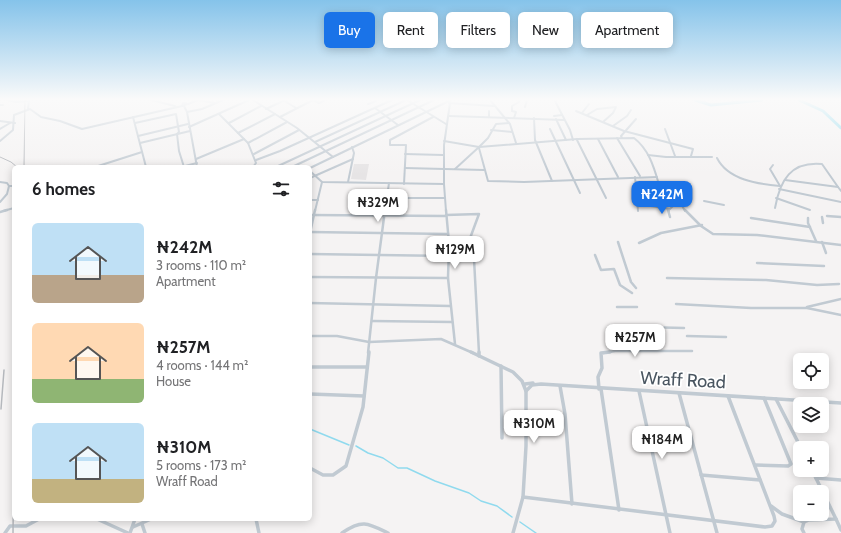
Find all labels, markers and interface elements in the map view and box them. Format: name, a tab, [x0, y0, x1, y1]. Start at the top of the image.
chip: Buy	[324, 12, 375, 48]
chip: Rent	[383, 12, 438, 48]
chip: Filters	[446, 12, 510, 48]
chip: New	[518, 12, 573, 48]
chip: Apartment	[581, 12, 673, 48]
icon: filters	[270, 178, 292, 200]
text: 6 homes	[32, 179, 95, 199]
pin: ₦242M	[634, 181, 690, 215]
text: ₦242M	[640, 186, 684, 202]
pin: ₦329M	[350, 189, 406, 223]
text: ₦329M	[357, 194, 399, 210]
pin: ₦129M	[427, 236, 483, 270]
text: ₦242M	[156, 237, 212, 257]
icon: home	[64, 239, 112, 287]
text: ₦129M	[435, 241, 475, 257]
text: 3 rooms · 110 m²	[156, 257, 246, 273]
text: Apartment	[156, 273, 216, 289]
pin: ₦257M	[607, 324, 663, 358]
text: ₦257M	[614, 329, 656, 345]
text: ₦257M	[156, 337, 210, 357]
icon: home	[64, 339, 112, 387]
map controls	[793, 353, 829, 521]
button: locate	[793, 353, 829, 389]
text: 4 rooms · 144 m²	[156, 357, 248, 373]
street label: Wraff Road	[640, 367, 726, 393]
text: House	[156, 373, 191, 389]
button: layers	[793, 397, 829, 433]
pin: ₦310M	[506, 410, 562, 444]
text: ₦310M	[513, 415, 555, 431]
pin: ₦184M	[634, 426, 690, 460]
text: ₦184M	[641, 431, 683, 447]
text: ₦310M	[156, 437, 211, 457]
icon: home	[64, 439, 112, 487]
button: +	[793, 441, 829, 477]
text: 5 rooms · 173 m²	[156, 457, 246, 473]
text: Wraff Road	[156, 473, 218, 489]
button: −	[793, 485, 829, 521]

